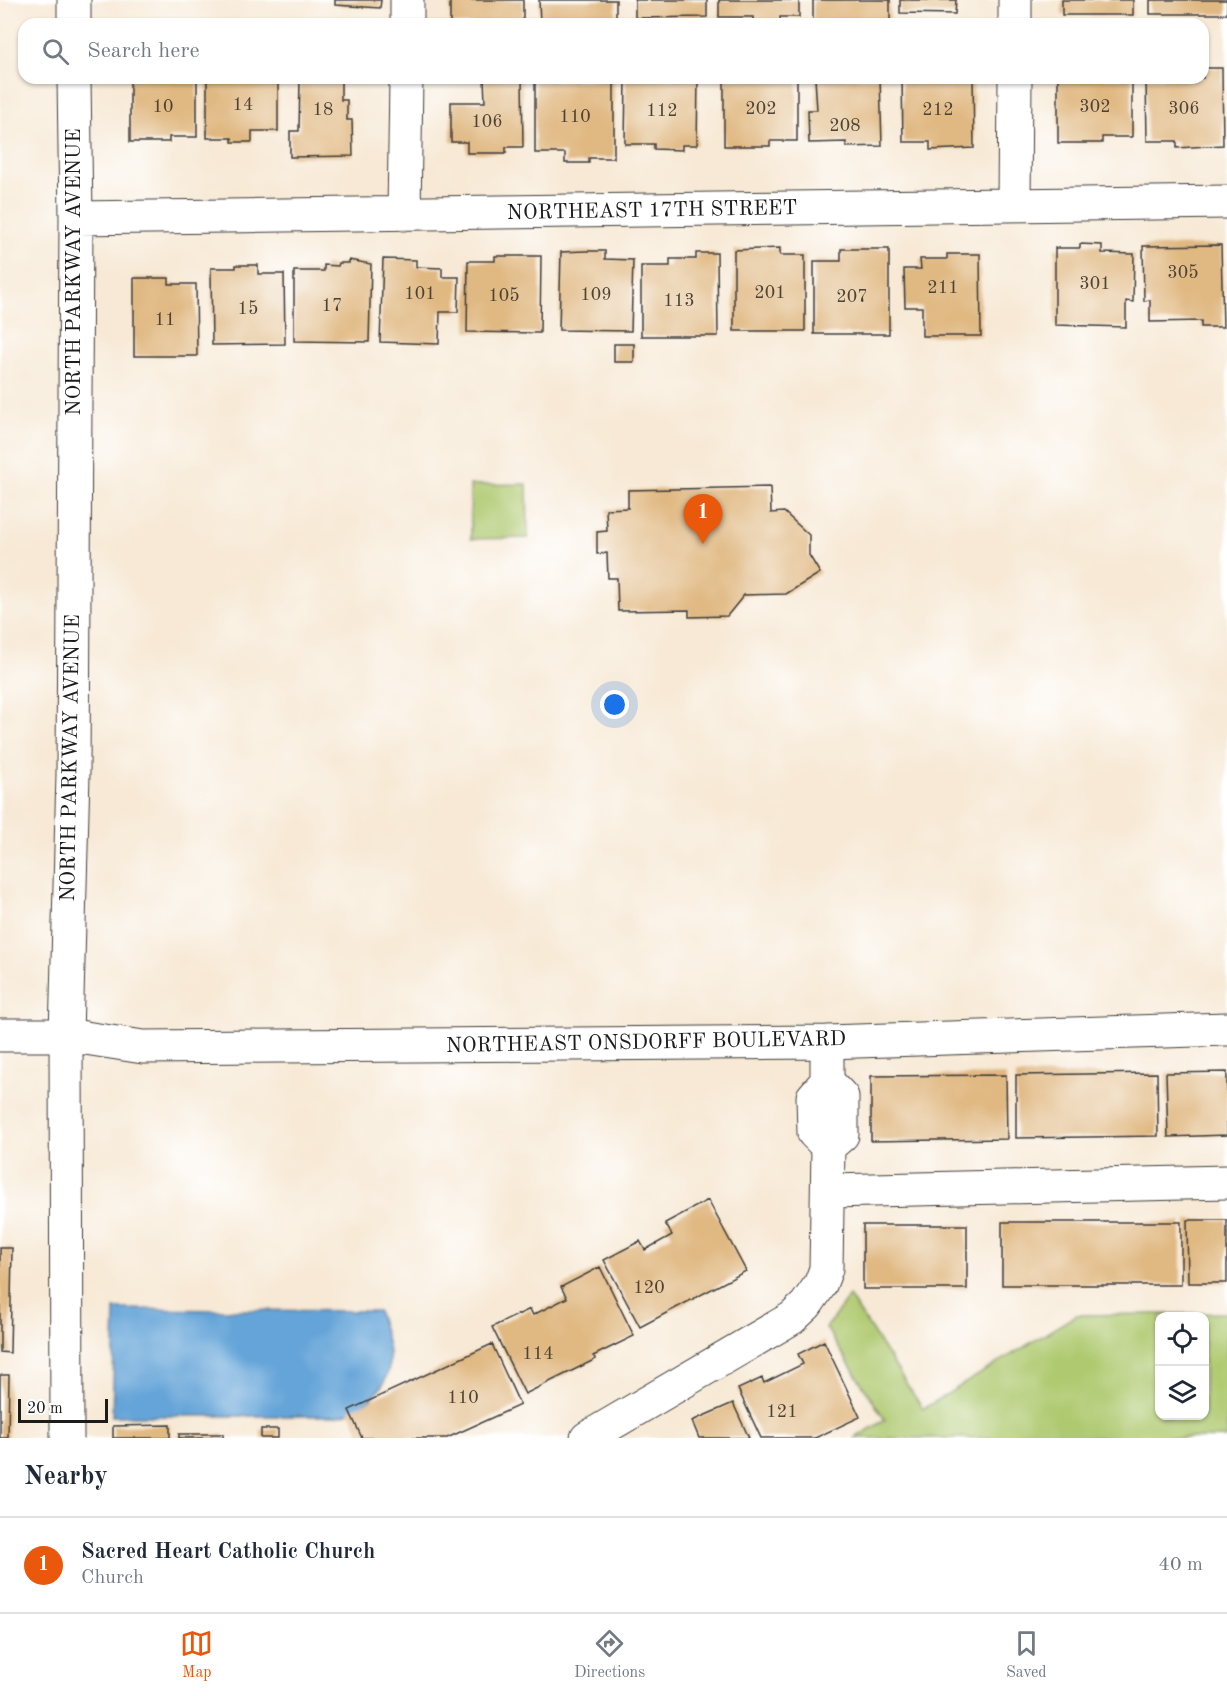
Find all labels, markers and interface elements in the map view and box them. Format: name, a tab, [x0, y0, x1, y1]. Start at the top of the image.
search box	[18, 18, 1209, 84]
icon: search	[39, 35, 72, 68]
text: Search here	[87, 40, 200, 62]
house number: 14	[233, 96, 253, 114]
house number: 10	[153, 98, 173, 116]
house number: 302	[1079, 98, 1111, 116]
house number: 202	[745, 100, 777, 118]
house number: 306	[1168, 100, 1200, 118]
house number: 18	[313, 101, 333, 119]
house number: 212	[922, 101, 954, 119]
house number: 112	[646, 102, 678, 120]
house number: 110	[559, 108, 591, 126]
house number: 106	[471, 113, 503, 131]
house number: 208	[829, 117, 861, 135]
street label: NORTH PARKWAY AVENUE	[64, 128, 85, 416]
street label: NORTHEAST 17TH STREET	[506, 198, 798, 224]
house number: 305	[1167, 264, 1199, 282]
house number: 301	[1079, 275, 1111, 293]
house number: 211	[927, 279, 959, 297]
house number: 201	[754, 284, 786, 302]
house number: 101	[404, 285, 436, 303]
house number: 109	[580, 286, 612, 304]
house number: 105	[488, 287, 520, 305]
house number: 207	[836, 288, 868, 306]
house number: 113	[663, 292, 695, 310]
house number: 17	[322, 297, 342, 315]
house number: 15	[238, 300, 258, 318]
house number: 11	[155, 311, 175, 329]
pin: 1	[684, 494, 722, 544]
street label: NORTH PARKWAY AVENUE	[58, 614, 84, 902]
your location	[600, 690, 629, 719]
street label: NORTHEAST ONSDORFF BOULEVARD	[446, 1029, 846, 1057]
house number: 120	[633, 1279, 665, 1297]
map controls	[1155, 1312, 1209, 1420]
button: locate	[1155, 1312, 1209, 1366]
house number: 114	[522, 1345, 554, 1363]
button: layers	[1155, 1366, 1209, 1420]
house number: 110	[447, 1389, 479, 1407]
scale bar	[18, 1396, 108, 1424]
text: 20 m	[27, 1401, 63, 1417]
house number: 121	[766, 1403, 798, 1421]
text: Nearby	[24, 1464, 108, 1490]
text: Sacred Heart Catholic Church	[81, 1541, 375, 1563]
text: 1	[38, 1555, 49, 1575]
text: 40 m	[1158, 1555, 1203, 1575]
text: Church	[81, 1568, 144, 1588]
tab: Map	[180, 1627, 213, 1683]
tab: Directions	[574, 1627, 645, 1683]
tab: Saved	[1006, 1627, 1047, 1683]

